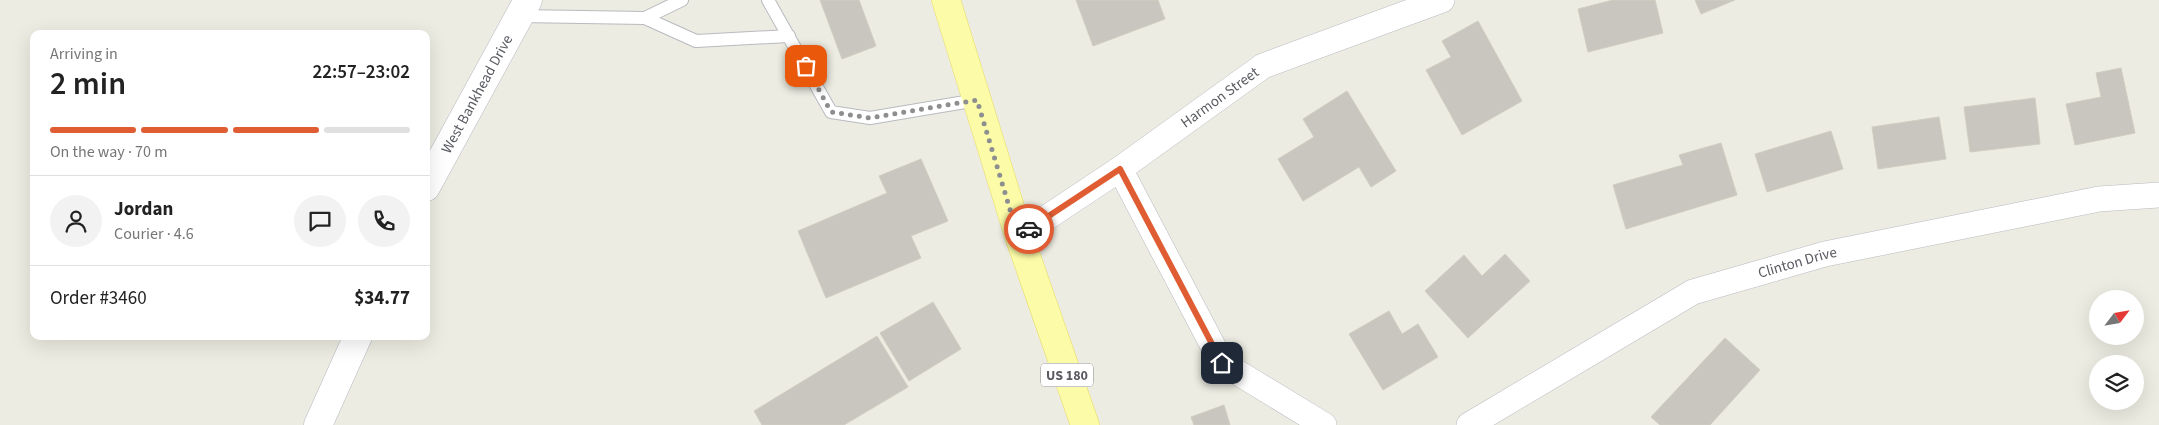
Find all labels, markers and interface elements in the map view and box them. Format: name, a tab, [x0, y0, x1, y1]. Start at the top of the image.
street label: West Bankhead Drive	[436, 31, 518, 157]
text: Arriving in	[50, 43, 118, 65]
pin	[785, 45, 827, 87]
icon: bag	[792, 52, 820, 80]
text: 22:57–23:02	[312, 59, 410, 86]
text: 2 min	[50, 61, 126, 107]
street label: Harmon Street	[1176, 62, 1263, 133]
text: On the way · 70 m	[50, 141, 167, 163]
button: person	[50, 195, 102, 247]
button: chat	[294, 195, 346, 247]
button: phone	[358, 195, 410, 247]
text: Jordan	[114, 196, 173, 223]
courier	[1004, 204, 1054, 254]
icon: car	[1015, 215, 1043, 243]
text: Courier · 4.6	[114, 223, 194, 245]
street label: Clinton Drive	[1756, 242, 1839, 284]
text: Order #3460	[50, 285, 147, 312]
text: $34.77	[354, 285, 410, 312]
north arrow	[2089, 290, 2144, 345]
map controls	[2089, 290, 2144, 410]
pin	[1201, 342, 1243, 384]
icon: home	[1208, 349, 1236, 377]
button: layers	[2089, 355, 2144, 410]
road number: US 180	[1041, 364, 1093, 386]

